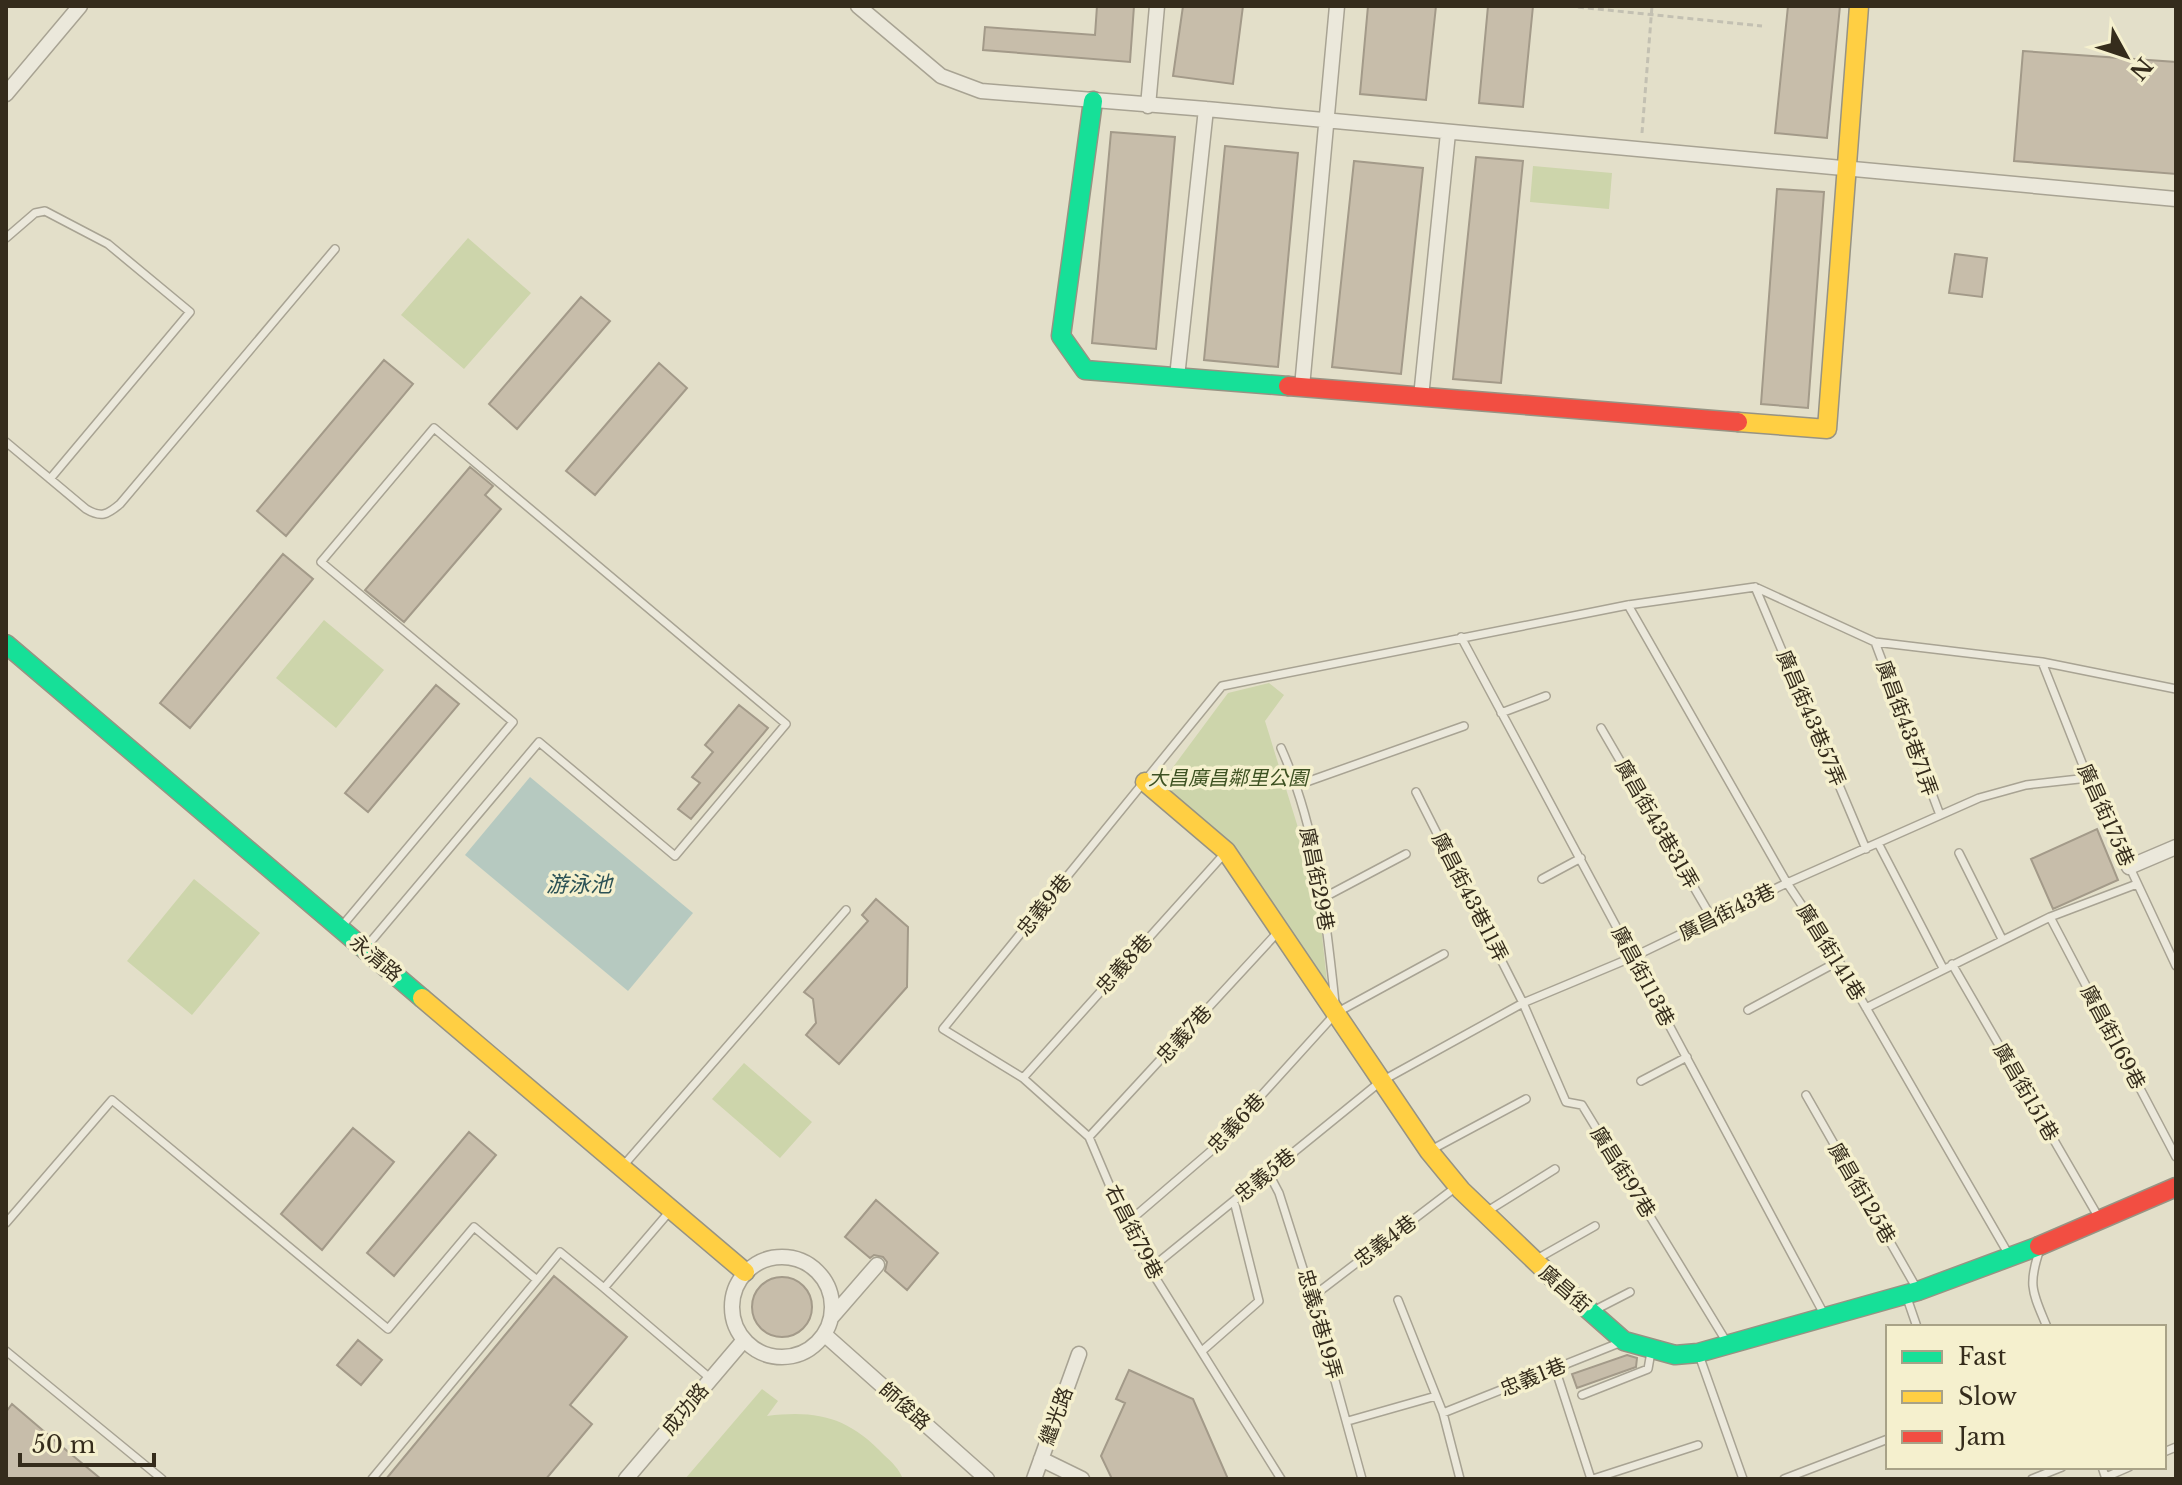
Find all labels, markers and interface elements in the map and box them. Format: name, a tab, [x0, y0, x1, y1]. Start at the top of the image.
north arrow	[2086, 16, 2166, 96]
text: N	[2124, 52, 2158, 85]
street label: 廣昌街43巷57弄	[1772, 646, 1850, 790]
street label: 廣昌街43巷71弄	[1871, 657, 1943, 799]
street label: 廣昌街43巷31弄	[1610, 755, 1704, 893]
street label: 廣昌街175巷	[2073, 760, 2139, 870]
park label: 大昌廣昌鄰里公園	[1148, 766, 1311, 790]
street label: 廣昌街29巷	[1295, 825, 1339, 933]
street label: 廣昌街43巷11弄	[1427, 828, 1513, 966]
street label: 忠義9巷	[1012, 869, 1076, 941]
water label: 游泳池	[546, 871, 614, 898]
street label: 廣昌街43巷	[1675, 878, 1779, 946]
street label: 廣昌街141巷	[1792, 899, 1870, 1005]
street label: 廣昌街113巷	[1607, 922, 1679, 1030]
street label: 忠義8巷	[1091, 929, 1157, 999]
street label: 永清路	[345, 930, 407, 986]
street label: 廣昌街169巷	[2075, 981, 2151, 1093]
street label: 忠義7巷	[1151, 1000, 1217, 1068]
street label: 廣昌街151巷	[1988, 1039, 2064, 1145]
street label: 忠義6巷	[1202, 1088, 1270, 1158]
street label: 廣昌街97巷	[1586, 1122, 1660, 1222]
street label: 廣昌街125巷	[1823, 1138, 1901, 1248]
street label: 忠義5巷	[1230, 1143, 1300, 1207]
street label: 右昌街79巷	[1100, 1181, 1168, 1283]
street label: 忠義4巷	[1349, 1210, 1421, 1272]
street label: 廣昌街	[1534, 1260, 1596, 1318]
street label: 忠義5巷19弄	[1293, 1266, 1347, 1382]
legend	[1886, 1325, 2166, 1469]
text: Fast	[1958, 1342, 2006, 1371]
street label: 忠義1巷	[1497, 1353, 1569, 1401]
street label: 師俊路	[875, 1377, 935, 1435]
street label: 成功路	[657, 1378, 713, 1440]
text: Slow	[1958, 1382, 2017, 1411]
street label: 繼光路	[1034, 1384, 1078, 1448]
scale bar	[20, 1417, 154, 1467]
text: Jam	[1955, 1422, 2006, 1451]
text: 50 m	[32, 1430, 96, 1459]

